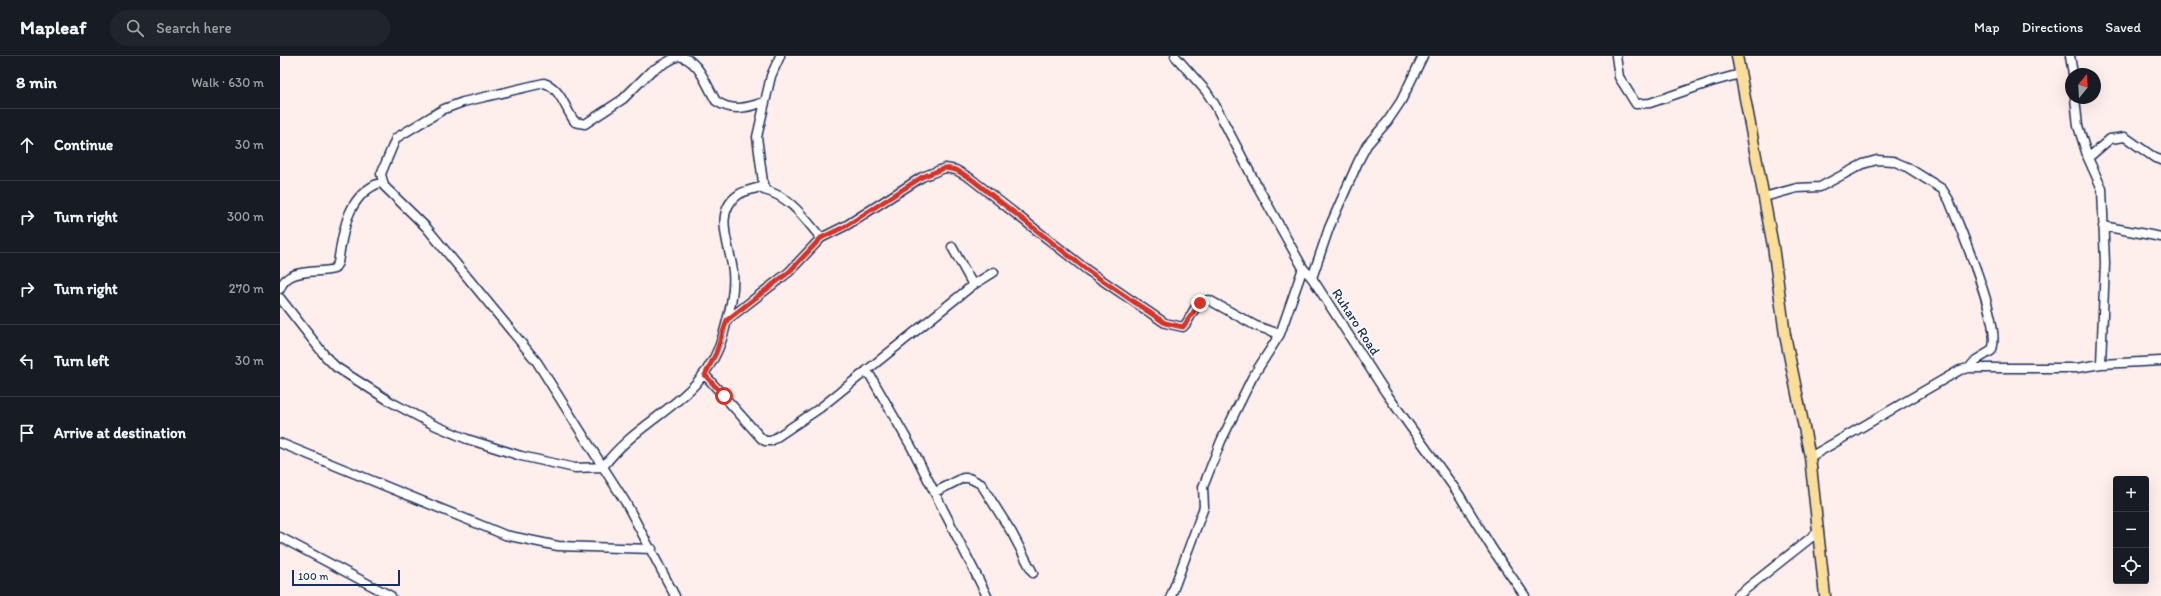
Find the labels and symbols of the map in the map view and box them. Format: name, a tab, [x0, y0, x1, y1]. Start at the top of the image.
north arrow	[2065, 68, 2101, 104]
street label: Ruharo Road	[1328, 285, 1384, 359]
route end	[1191, 294, 1209, 312]
route start	[715, 387, 733, 405]
scale bar	[292, 568, 400, 587]

